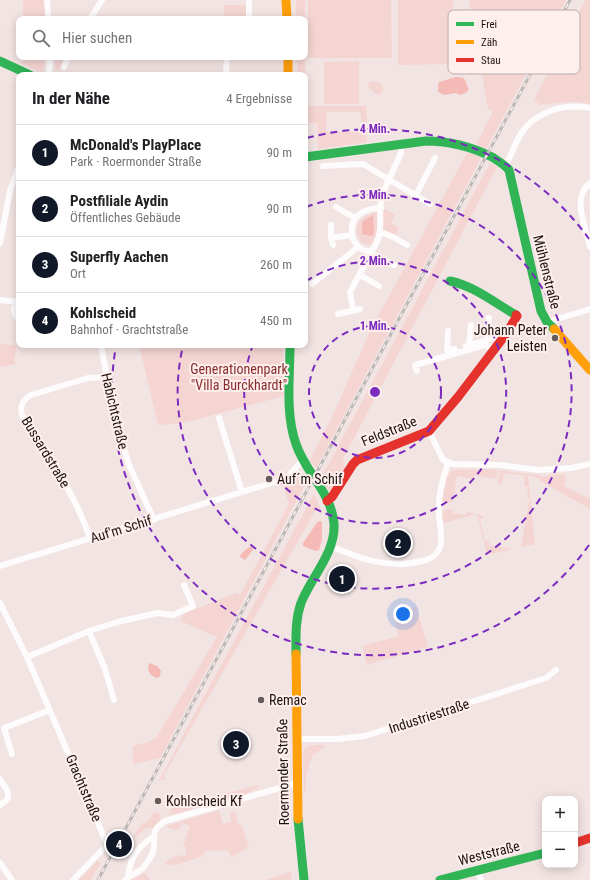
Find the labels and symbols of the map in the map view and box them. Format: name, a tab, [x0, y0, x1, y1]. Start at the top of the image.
legend	[448, 10, 580, 74]
text: Frei	[481, 18, 497, 31]
text: Zäh	[481, 36, 497, 49]
text: Stau	[481, 54, 501, 67]
text: 4 Min.	[360, 122, 390, 136]
text: 3 Min.	[360, 188, 390, 202]
street label: Mühlenstraße	[530, 233, 564, 311]
text: 2 Min.	[360, 254, 390, 268]
text: 1 Min.	[360, 319, 390, 333]
place label: Johann Peter Leisten	[474, 322, 547, 354]
marker: Johann Peter Leisten	[550, 333, 560, 343]
park label: Generationenpark "Villa Burckhardt"	[190, 361, 288, 393]
street label: Habichtstraße	[98, 371, 132, 451]
centre of rings	[368, 385, 382, 399]
street label: Feldstraße	[359, 412, 419, 449]
street label: Bussardstraße	[19, 414, 74, 491]
place label: Auf´m Schif	[277, 471, 343, 487]
marker: Auf´m Schif	[264, 474, 274, 484]
street label: Auf'm Schif	[88, 512, 154, 546]
pin: 2	[385, 528, 411, 558]
pin: 1	[329, 564, 355, 594]
your location	[393, 604, 413, 624]
place label: Remac	[269, 692, 307, 708]
marker: Remac	[256, 695, 266, 705]
street label: Industriestraße	[387, 695, 472, 737]
street label: Roermonder Straße	[274, 718, 292, 825]
pin: 3	[223, 729, 249, 759]
street label: Grachtstraße	[63, 752, 105, 824]
place label: Kohlscheid Kf	[166, 793, 243, 809]
marker: Kohlscheid Kf	[153, 796, 163, 806]
pin: 4	[106, 829, 132, 859]
street label: Weststraße	[457, 838, 522, 868]

